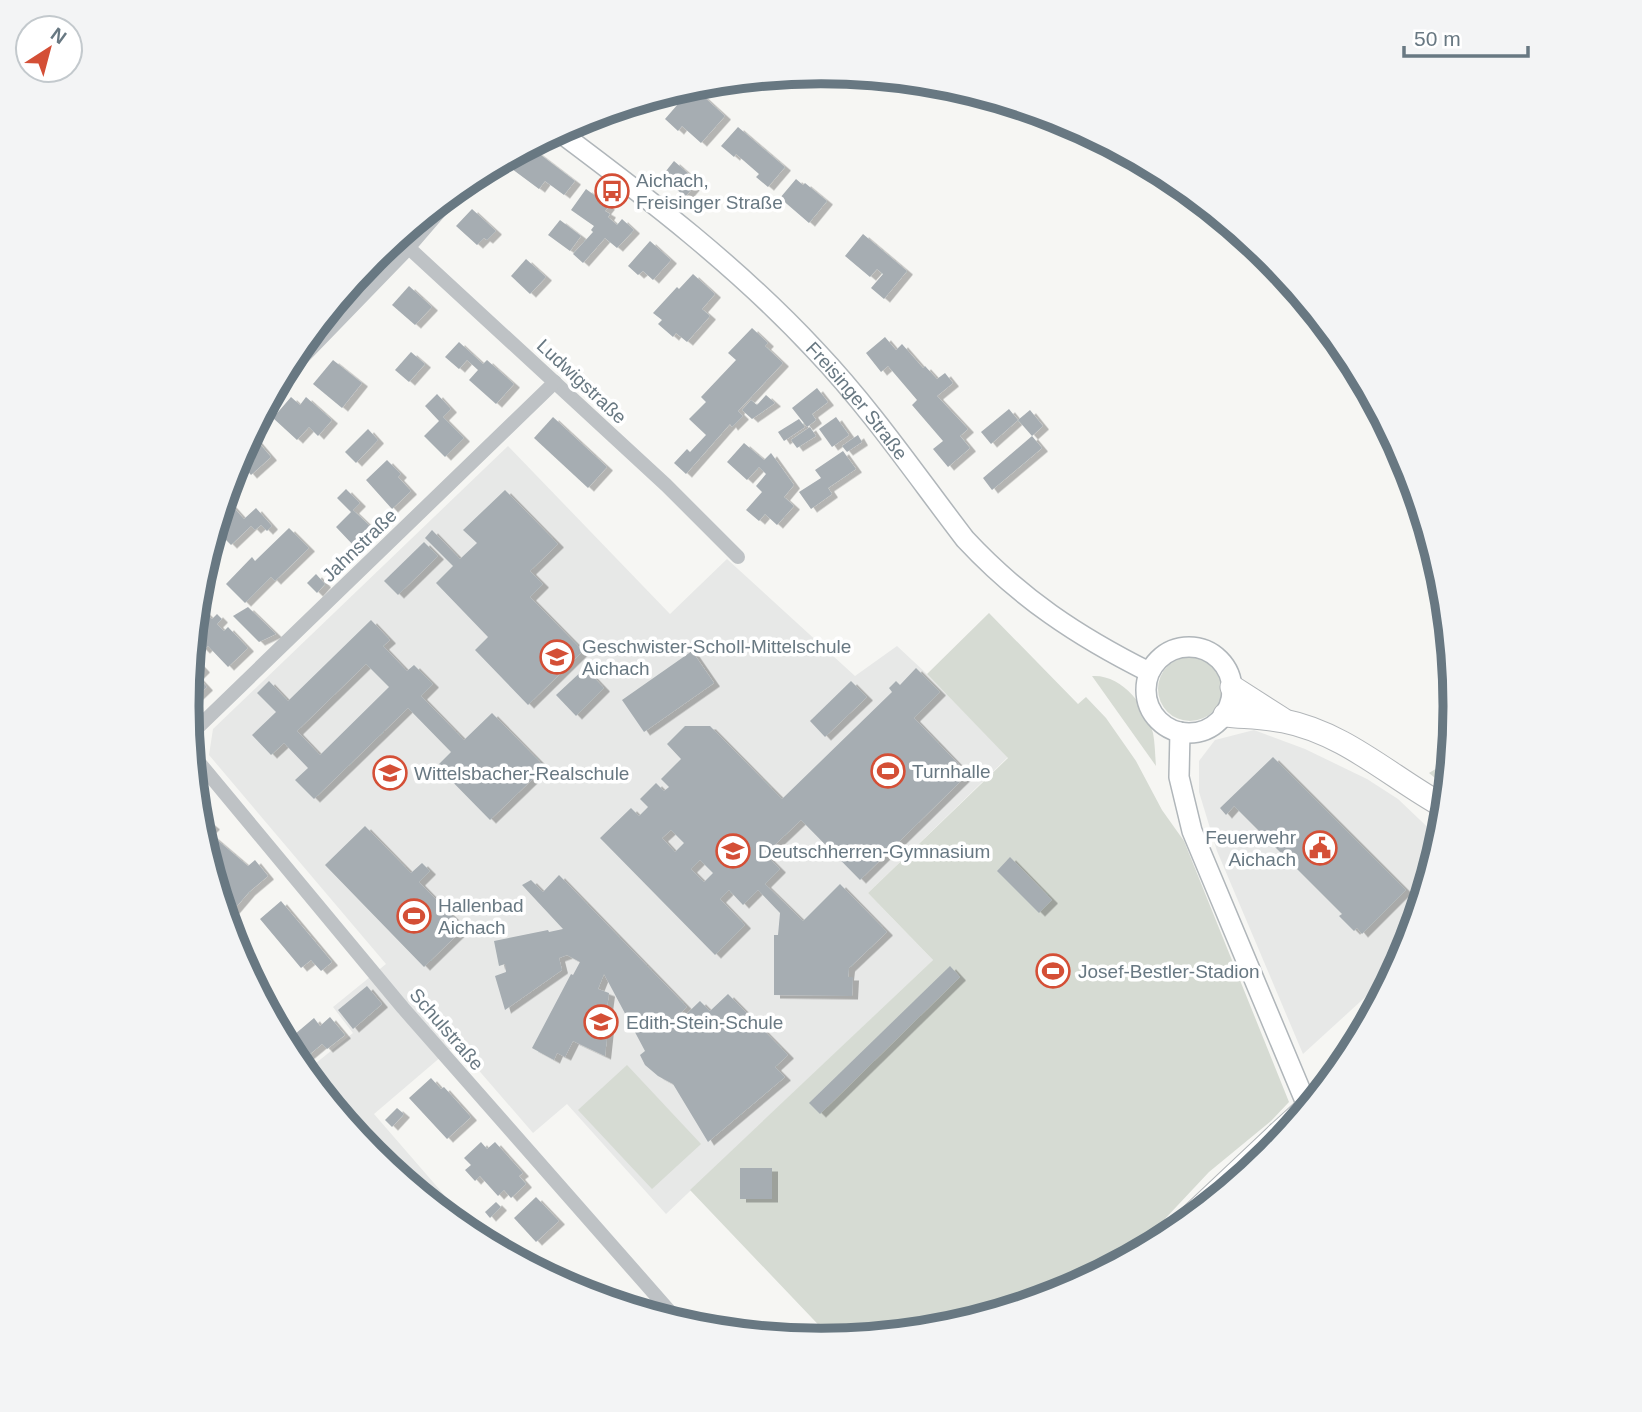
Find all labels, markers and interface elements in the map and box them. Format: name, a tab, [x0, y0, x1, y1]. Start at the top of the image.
north arrow	[14, 14, 84, 84]
scale bar	[1404, 14, 1528, 58]
text: N	[47, 23, 70, 48]
text: 50 m	[1414, 27, 1461, 50]
place label: Aichach, Freisinger Straße	[636, 170, 783, 213]
bus stop icon: Aichach, Freisinger Straße	[593, 172, 631, 210]
street label: Ludwigstraße	[533, 335, 631, 428]
street label: Freisinger Straße	[802, 338, 912, 464]
street label: Jahnstraße	[318, 505, 401, 586]
place label: Geschwister-Scholl-Mittelschule Aichach	[582, 636, 851, 679]
school or university icon: Geschwister-Scholl-Mittelschule Aichach	[538, 638, 576, 676]
sports icon: Turnhalle	[869, 752, 907, 790]
school or university icon: Wittelsbacher-Realschule	[371, 754, 409, 792]
place label: Turnhalle	[912, 761, 991, 782]
place label: Wittelsbacher-Realschule	[414, 763, 629, 784]
place label: Feuerwehr Aichach	[1205, 827, 1297, 870]
public building icon: Feuerwehr Aichach	[1301, 829, 1339, 867]
school or university icon: Deutschherren-Gymnasium	[714, 832, 752, 870]
place label: Deutschherren-Gymnasium	[758, 841, 990, 862]
place label: Hallenbad Aichach	[438, 895, 524, 938]
sports icon: Hallenbad Aichach	[395, 897, 433, 935]
sports icon: Josef-Bestler-Stadion	[1034, 952, 1072, 990]
place label: Josef-Bestler-Stadion	[1078, 961, 1260, 982]
street label: Schulstraße	[405, 984, 488, 1074]
school or university icon: Edith-Stein-Schule	[582, 1003, 620, 1041]
place label: Edith-Stein-Schule	[626, 1012, 783, 1033]

